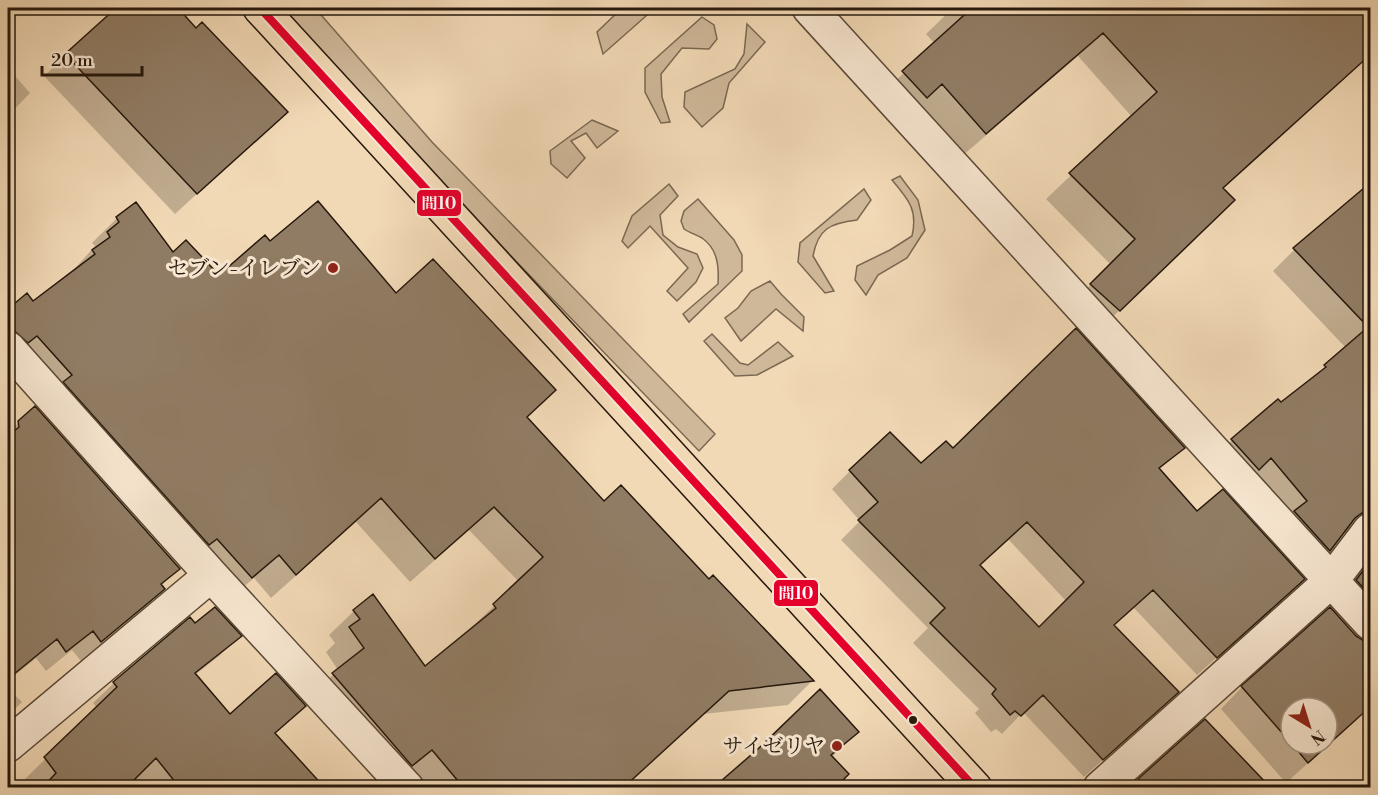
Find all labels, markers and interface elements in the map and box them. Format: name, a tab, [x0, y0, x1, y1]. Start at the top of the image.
scale bar	[42, 39, 142, 77]
text: 20 m	[51, 49, 93, 72]
line badge: 間10	[416, 189, 462, 217]
text: 間10	[422, 194, 456, 214]
place label: セブン-イレブン	[167, 256, 321, 282]
marker: セブン-イレブン	[326, 261, 340, 275]
line badge: 間10	[773, 579, 819, 607]
text: 間10	[779, 584, 813, 604]
north arrow	[1279, 696, 1339, 756]
unlabelled marker	[907, 714, 919, 726]
text: N	[1306, 725, 1329, 749]
place label: サイゼリヤ	[723, 734, 825, 760]
marker: サイゼリヤ	[830, 739, 844, 753]

